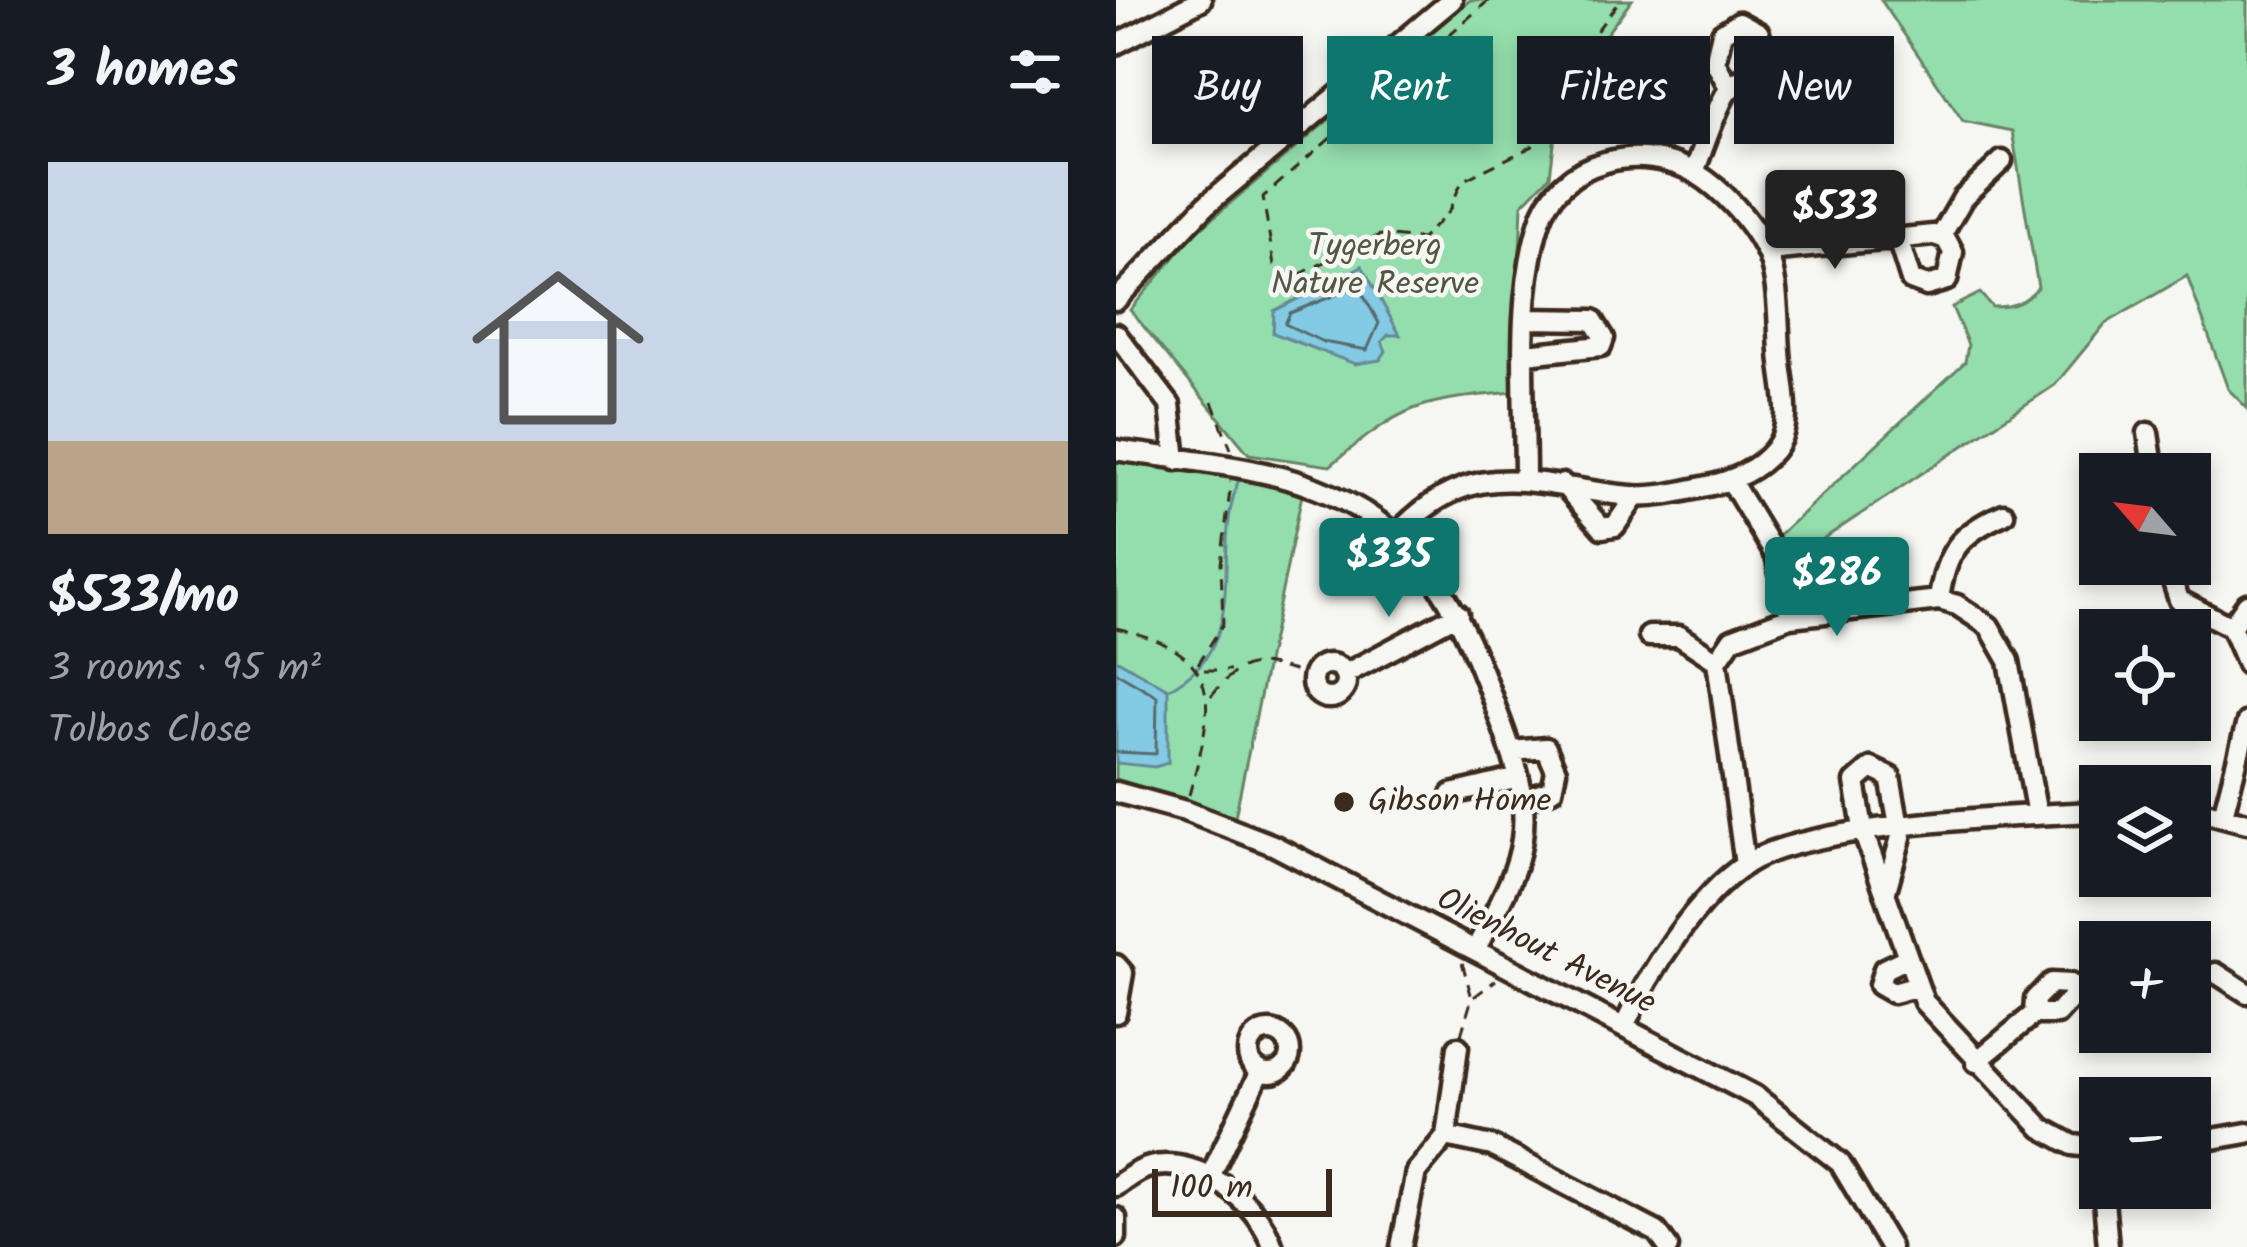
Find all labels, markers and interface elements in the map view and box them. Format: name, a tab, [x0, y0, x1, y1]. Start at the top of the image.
text: 3 homes	[48, 32, 238, 113]
chip: Buy	[1152, 36, 1303, 144]
chip: Rent	[1327, 36, 1493, 144]
chip: Filters	[1517, 36, 1710, 144]
chip: New	[1734, 36, 1894, 144]
icon: filters	[1002, 39, 1068, 105]
pin: $533	[1764, 170, 1906, 272]
text: $533	[1792, 178, 1878, 240]
park label: Tygerberg Nature Reserve	[1271, 221, 1479, 312]
icon: home	[450, 240, 666, 456]
north arrow	[2079, 453, 2211, 585]
map controls	[2079, 453, 2211, 1209]
pin: $335	[1318, 518, 1460, 620]
text: $335	[1346, 526, 1432, 588]
pin: $286	[1766, 537, 1908, 639]
text: $286	[1792, 545, 1882, 607]
text: $533/mo	[48, 558, 239, 639]
button: locate	[2079, 609, 2211, 741]
text: 3 rooms · 95 m²	[48, 639, 321, 701]
text: Tolbos Close	[48, 701, 251, 763]
button: layers	[2079, 765, 2211, 897]
place label: Gibson Home	[1368, 776, 1551, 829]
marker: Gibson Home	[1331, 789, 1357, 815]
street label: Olienhout Avenue	[1427, 874, 1665, 1030]
button: +	[2079, 921, 2211, 1053]
button: −	[2079, 1077, 2211, 1209]
scale bar	[1152, 1163, 1332, 1216]
text: 100 m	[1170, 1163, 1253, 1216]

